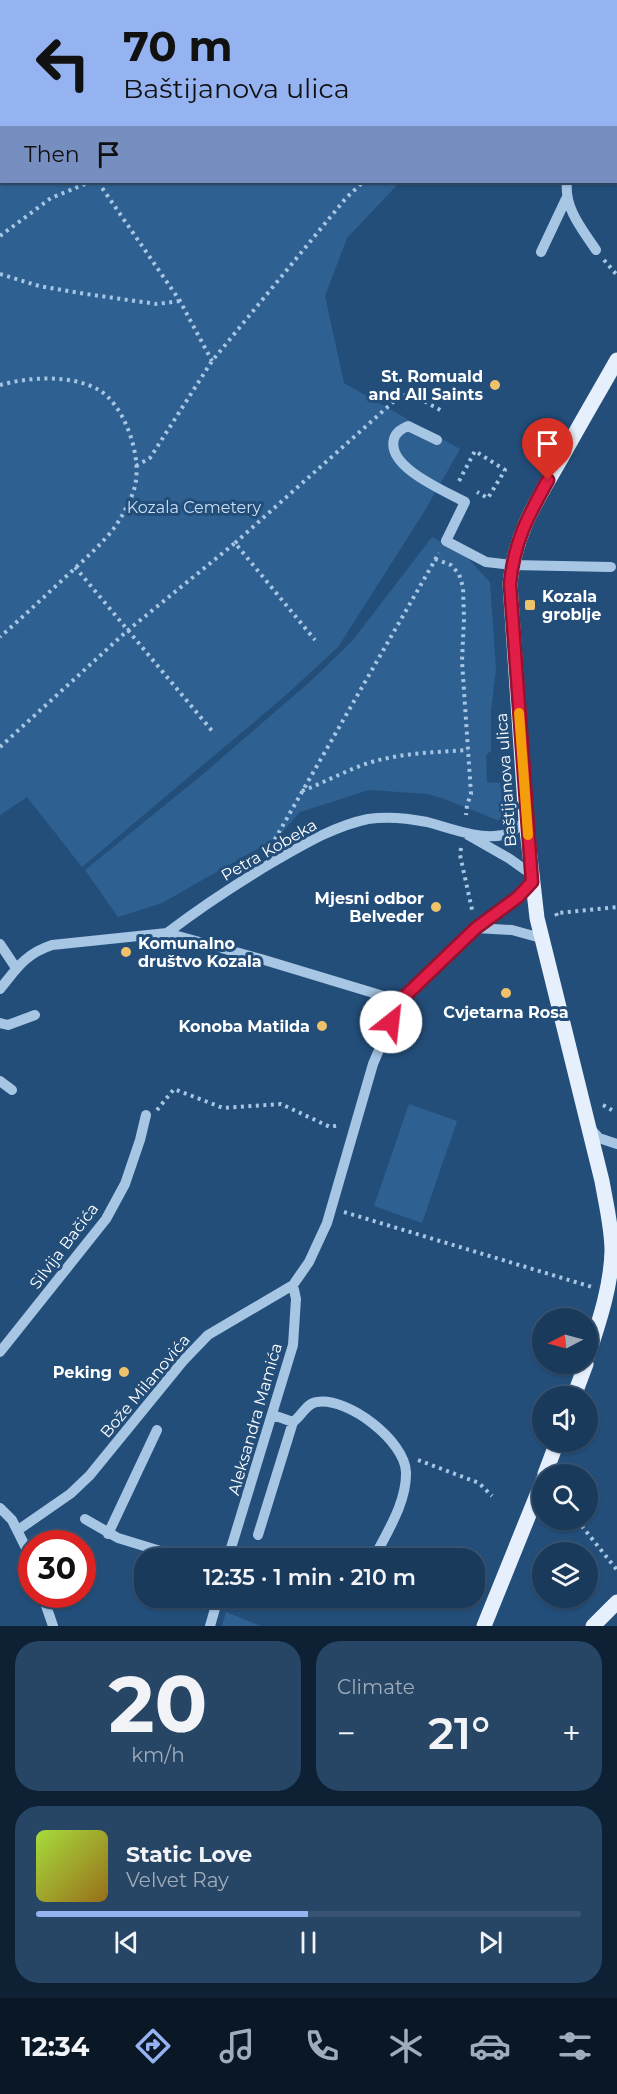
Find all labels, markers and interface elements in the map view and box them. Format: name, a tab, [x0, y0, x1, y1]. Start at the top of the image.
text: 70 m	[123, 20, 233, 72]
icon: left	[24, 24, 102, 102]
text: Baštijanova ulica	[123, 72, 350, 105]
icon: arrive	[92, 138, 125, 171]
text: Then	[24, 141, 80, 168]
place label: St. Romuald and All Saints	[369, 367, 483, 404]
marker: St. Romuald and All Saints	[488, 378, 502, 392]
pin	[522, 418, 573, 480]
icon: arrive	[531, 427, 564, 460]
park label: Kozala Cemetery	[127, 498, 262, 517]
place label: Kozala groblje	[542, 587, 601, 624]
marker: Kozala groblje	[523, 598, 537, 612]
street label: Baštijanova ulica	[492, 712, 520, 848]
street label: Petra Kobeka	[218, 815, 320, 885]
place label: Mjesni odbor Belveder	[315, 889, 424, 926]
marker: Mjesni odbor Belveder	[429, 900, 443, 914]
place label: Komunalno društvo Kozala	[138, 934, 262, 971]
marker: Komunalno društvo Kozala	[119, 945, 133, 959]
marker: Cvjetarna Rosa	[499, 986, 513, 1000]
position arrow	[359, 990, 423, 1054]
place label: Cvjetarna Rosa	[443, 1003, 569, 1022]
place label: Konoba Matilda	[178, 1017, 310, 1036]
marker: Konoba Matilda	[315, 1019, 329, 1033]
street label: Silvija Bačića	[26, 1199, 102, 1293]
north arrow	[532, 1308, 598, 1374]
map controls	[532, 1308, 598, 1608]
street label: Bože Milanovića	[96, 1330, 194, 1442]
street label: Aleksandra Mamića	[224, 1341, 286, 1497]
place label: Peking	[53, 1363, 112, 1382]
marker: Peking	[117, 1365, 131, 1379]
button: sound	[532, 1386, 598, 1452]
button: search	[532, 1464, 598, 1530]
speed limit sign: 30	[18, 1530, 96, 1608]
button: layers	[532, 1542, 598, 1608]
text: 12:35 · 1 min · 210 m	[203, 1564, 416, 1591]
text: 20	[109, 1656, 207, 1752]
text: Climate	[337, 1675, 415, 1699]
text: 21°	[428, 1705, 490, 1760]
text: −	[337, 1713, 356, 1753]
text: +	[562, 1713, 581, 1753]
text: km/h	[131, 1743, 185, 1767]
text: Static Love	[126, 1841, 252, 1868]
text: Velvet Ray	[126, 1868, 229, 1892]
icon: previous	[110, 1926, 143, 1959]
icon: pause	[292, 1926, 325, 1959]
icon: next	[474, 1926, 507, 1959]
icon: directions	[132, 2025, 174, 2067]
icon: music	[216, 2025, 258, 2067]
icon: phone	[301, 2025, 343, 2067]
icon: climate	[385, 2025, 427, 2067]
icon: car	[469, 2025, 511, 2067]
icon: filters	[554, 2025, 596, 2067]
text: 12:34	[21, 2030, 89, 2063]

